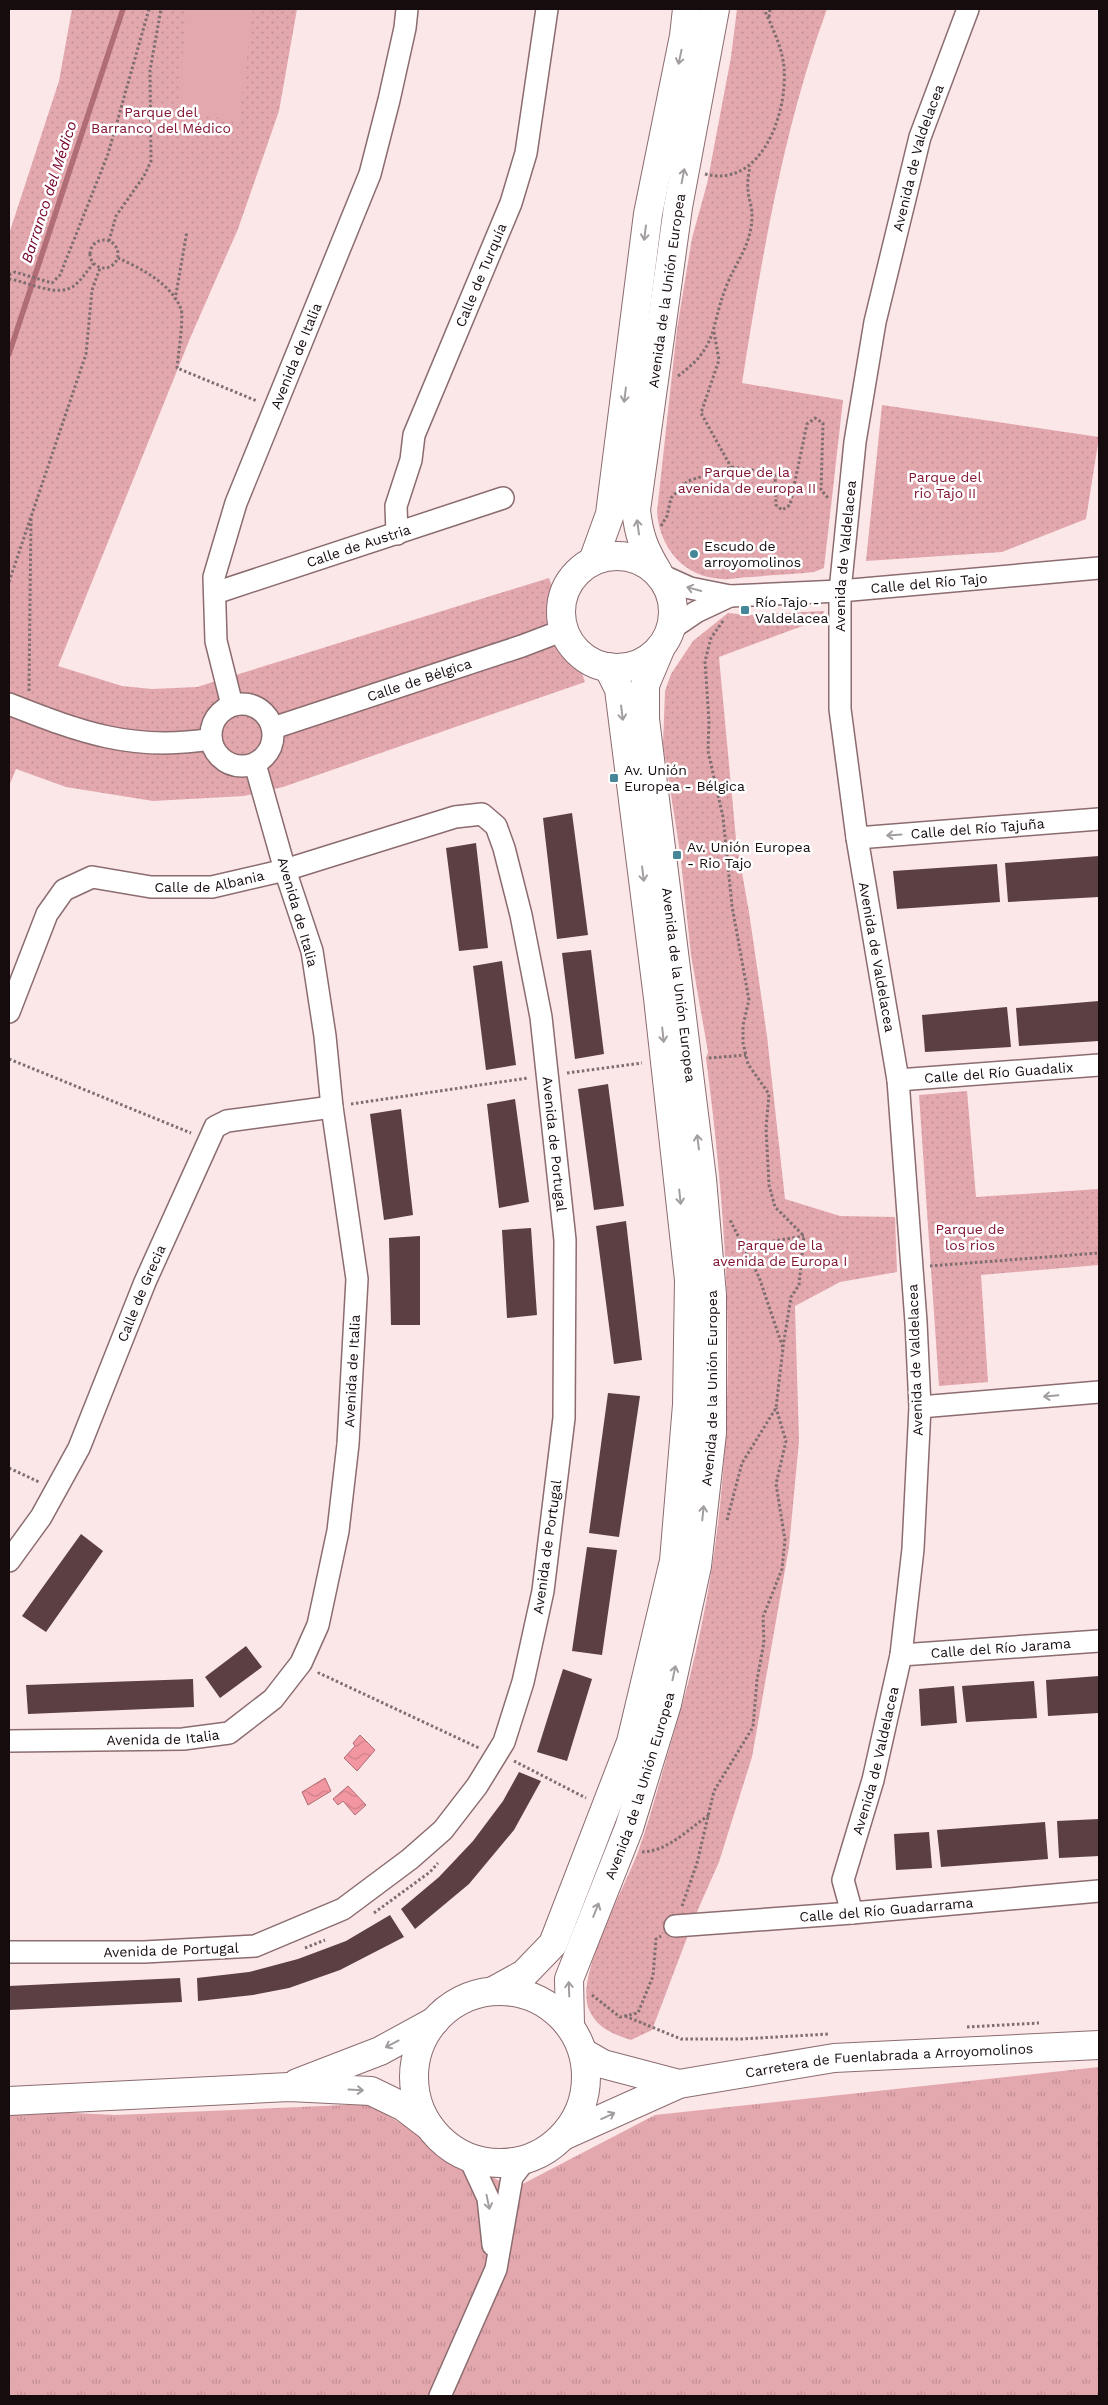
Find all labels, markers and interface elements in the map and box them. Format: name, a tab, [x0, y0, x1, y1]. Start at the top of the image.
one-way arrow	[675, 48, 684, 64]
street label: Avenida de Valdelacea	[889, 82, 947, 233]
park label: Parque del Barranco del Médico	[91, 104, 231, 136]
water label: Barranco del Médico	[18, 119, 80, 265]
one-way arrow	[679, 168, 689, 184]
street label: Avenida de la Unión Europea	[645, 192, 688, 389]
street label: Calle de Turquía	[452, 221, 510, 329]
one-way arrow	[640, 225, 650, 241]
street label: Avenida de Italia	[267, 300, 325, 411]
one-way arrow	[620, 386, 630, 402]
park label: Parque de la avenida de europa II	[678, 464, 816, 496]
park label: Parque del rio Tajo II	[908, 469, 982, 501]
street label: Avenida de Valdelacea	[832, 479, 859, 632]
one-way arrow	[633, 520, 643, 536]
street label: Calle de Austria	[304, 521, 412, 570]
place label: Escudo de arroyomolinos	[704, 538, 801, 570]
marker: Escudo de arroyomolinos	[688, 548, 700, 560]
street label: Calle del Río Tajo	[870, 570, 988, 596]
one-way arrow	[687, 583, 703, 593]
place label: Río Tajo - Valdelacea	[755, 594, 828, 626]
marker: Río Tajo - Valdelacea	[739, 604, 751, 616]
street label: Calle de Bélgica	[365, 655, 474, 704]
one-way arrow	[617, 705, 627, 721]
place label: Av. Unión Europea - Bélgica	[624, 762, 745, 794]
marker: Av. Unión Europea - Bélgica	[608, 772, 620, 784]
street label: Calle del Río Tajuña	[910, 815, 1045, 842]
one-way arrow	[886, 830, 902, 839]
place label: Av. Unión Europea - Rio Tajo	[687, 839, 811, 871]
marker: Av. Unión Europea - Rio Tajo	[671, 849, 683, 861]
street label: Avenida de Italia	[275, 855, 321, 969]
one-way arrow	[638, 866, 648, 882]
street label: Calle de Albania	[154, 867, 266, 895]
street label: Avenida de Valdelacea	[856, 881, 898, 1033]
street label: Avenida de la Unión Europea	[659, 887, 699, 1083]
one-way arrow	[658, 1027, 667, 1043]
street label: Calle del Río Guadalix	[924, 1059, 1074, 1086]
street label: Avenida de Portugal	[539, 1076, 570, 1213]
one-way arrow	[693, 1134, 703, 1150]
one-way arrow	[675, 1189, 685, 1205]
park label: Parque de los rios	[935, 1221, 1005, 1253]
park label: Parque de la avenida de Europa I	[713, 1237, 847, 1269]
street label: Calle de Grecia	[114, 1242, 169, 1344]
street label: Avenida de Valdelacea	[904, 1284, 926, 1436]
street label: Avenida de la Unión Europea	[698, 1289, 720, 1487]
street label: Avenida de Italia	[341, 1314, 363, 1428]
one-way arrow	[1043, 1391, 1059, 1401]
street label: Avenida de Portugal	[530, 1478, 564, 1615]
one-way arrow	[698, 1505, 708, 1521]
street label: Calle del Río Jarama	[930, 1635, 1072, 1661]
one-way arrow	[670, 1665, 679, 1681]
street label: Avenida de Valdelacea	[849, 1685, 902, 1837]
street label: Avenida de la Unión Europea	[601, 1691, 677, 1882]
street label: Avenida de Italia	[106, 1726, 220, 1748]
street label: Calle del Río Guadarrama	[799, 1894, 974, 1925]
one-way arrow	[592, 1903, 601, 1918]
street label: Avenida de Portugal	[103, 1940, 240, 1960]
one-way arrow	[565, 1982, 574, 1998]
one-way arrow	[384, 2039, 399, 2049]
street label: Carretera de Fuenlabrada a Arroyomolinos	[744, 2040, 1034, 2081]
one-way arrow	[347, 2085, 363, 2095]
one-way arrow	[600, 2111, 615, 2120]
one-way arrow	[484, 2193, 493, 2209]

